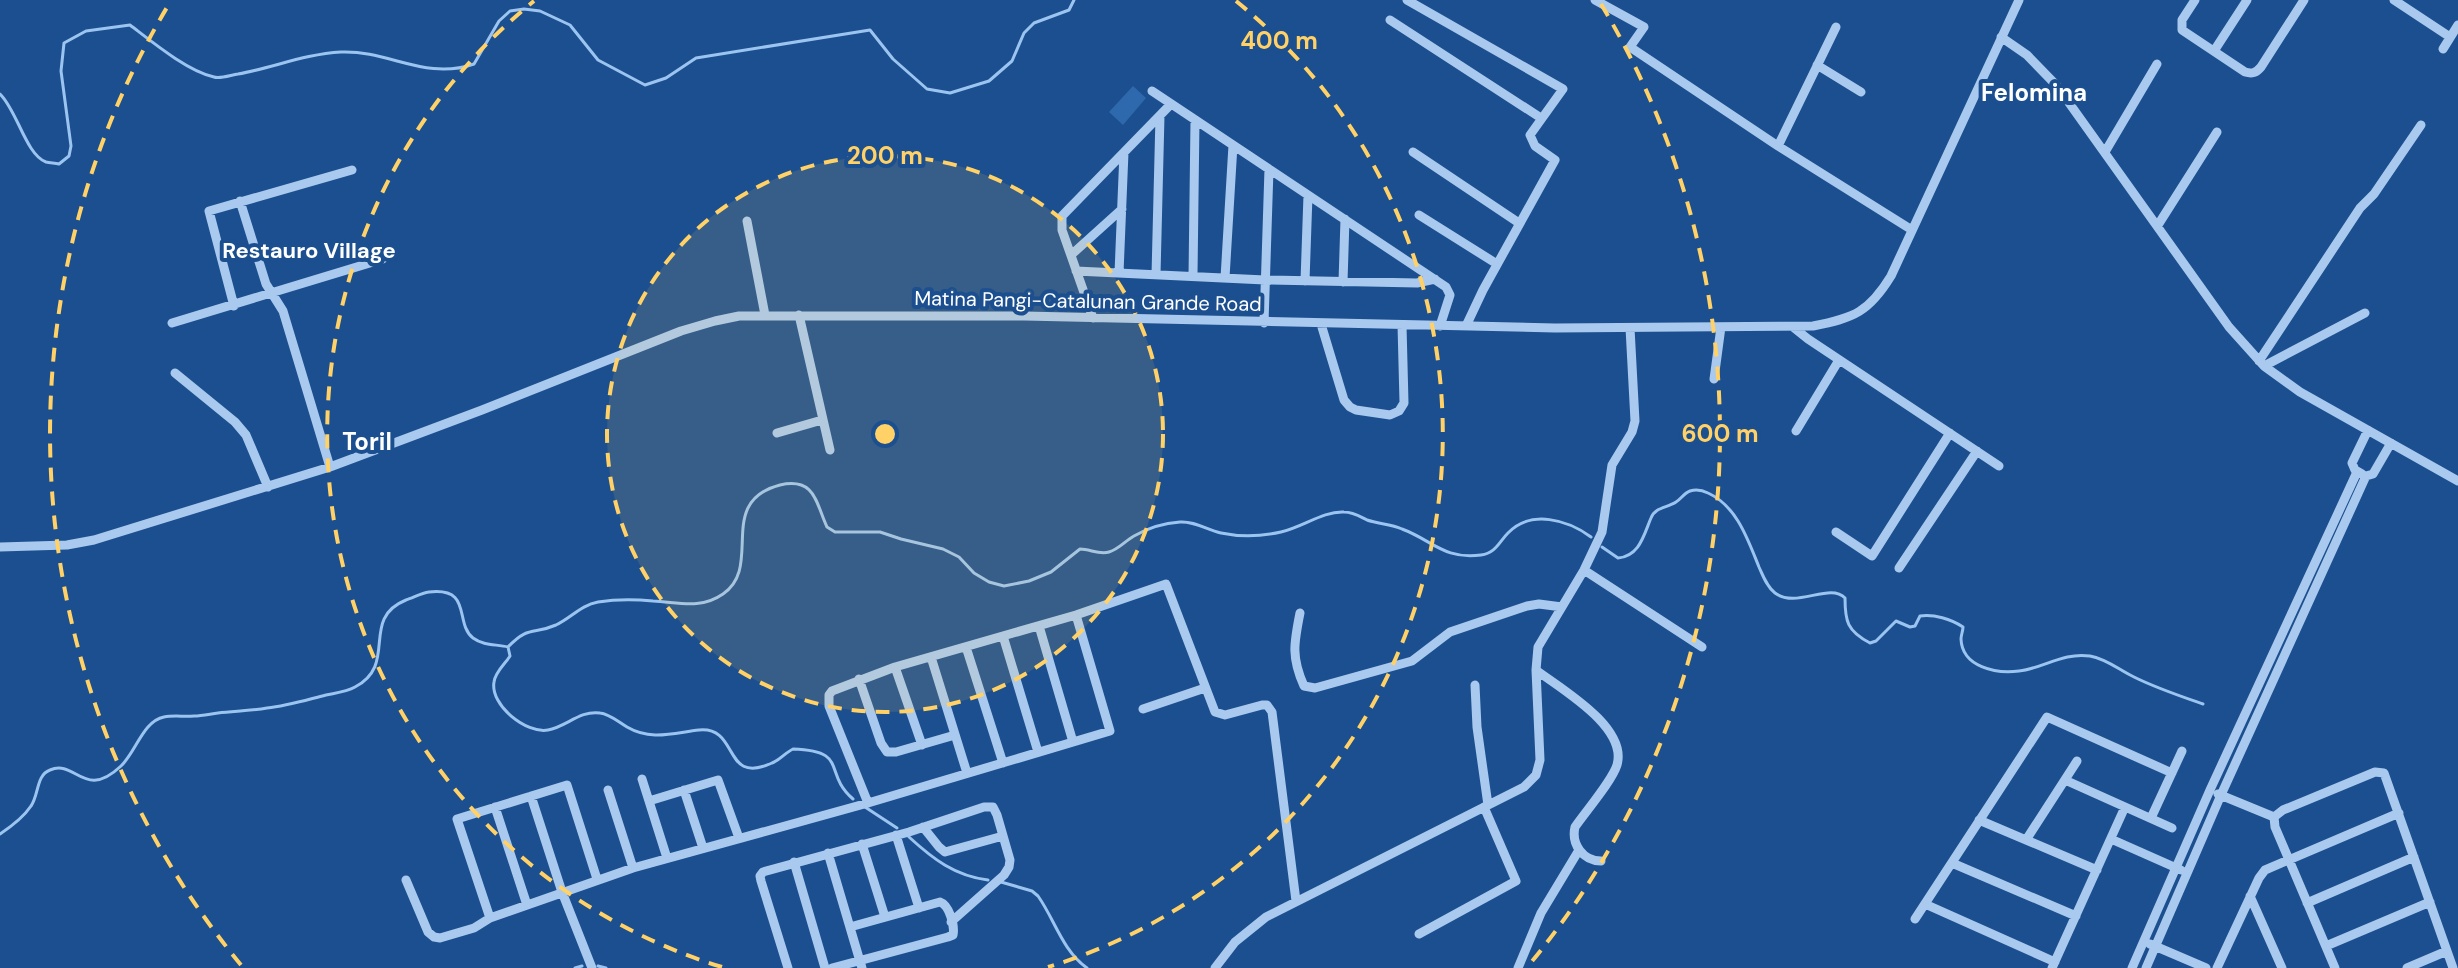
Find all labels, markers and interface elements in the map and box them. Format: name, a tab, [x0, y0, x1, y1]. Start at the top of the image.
text: 400 m	[1240, 25, 1318, 56]
district label: Felomina	[1981, 77, 2087, 108]
text: 200 m	[847, 140, 923, 171]
district label: Restauro Village	[222, 236, 396, 265]
street label: Matina Pangi-Catalunan Grande Road	[914, 285, 1262, 317]
text: 600 m	[1681, 418, 1759, 449]
centre of rings	[871, 420, 899, 448]
district label: Toril	[342, 426, 392, 457]

